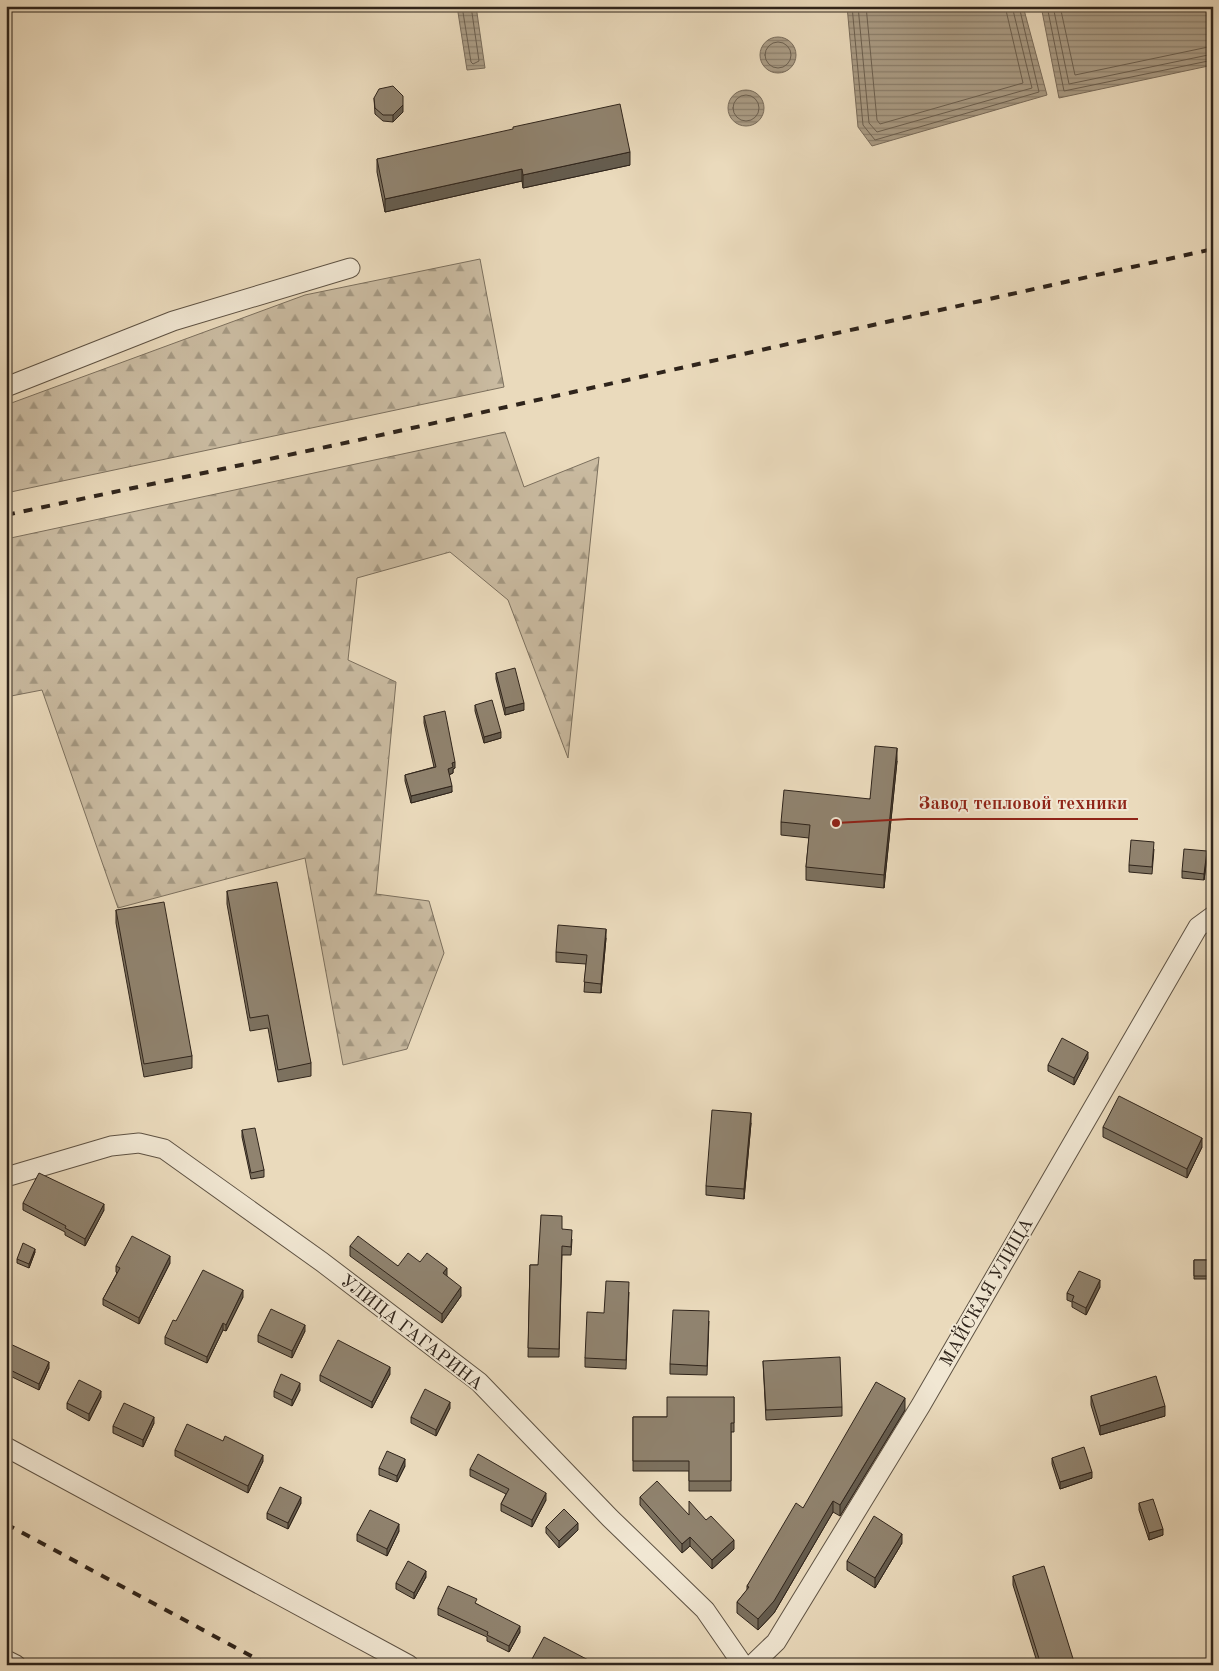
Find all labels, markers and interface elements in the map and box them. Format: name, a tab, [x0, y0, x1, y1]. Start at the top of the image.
callout: Завод тепловой техники	[908, 785, 1138, 819]
text: Завод тепловой техники	[918, 795, 1128, 814]
street label: МАЙСКАЯ УЛИЦА	[934, 1213, 1037, 1370]
street label: УЛИЦА ГАГАРИНА	[337, 1272, 486, 1394]

